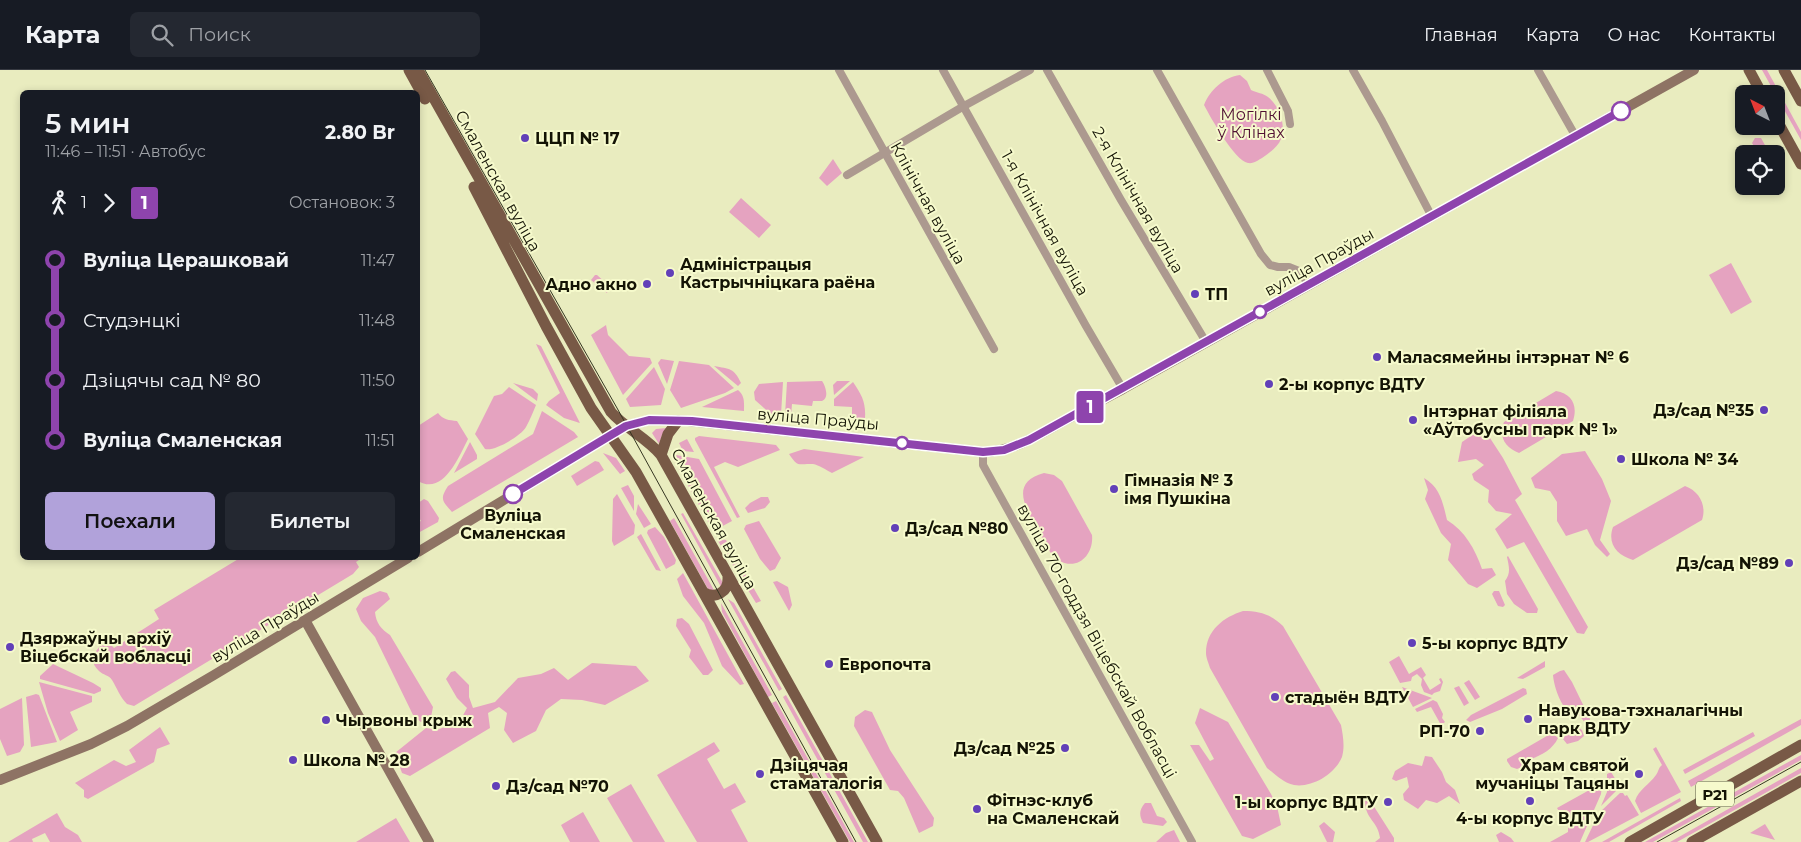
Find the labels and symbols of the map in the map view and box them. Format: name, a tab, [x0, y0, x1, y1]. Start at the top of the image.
north arrow	[1735, 85, 1785, 135]
unlabelled marker	[1611, 101, 1631, 121]
park label: Могілкі ў Клінах	[1216, 105, 1285, 142]
street label: Смаленская вуліца	[451, 107, 545, 255]
street label: 2-я Клінічная вуліца	[1088, 123, 1188, 277]
place label: ЦЦП № 17	[535, 129, 620, 148]
marker: ЦЦП № 17	[519, 132, 531, 144]
street label: Клінічная вуліца	[886, 138, 970, 268]
street label: 1-я Клінічная вуліца	[997, 147, 1093, 299]
street label: вуліца Праўды	[1261, 224, 1377, 300]
place label: Адміністрацыя Кастрычніцкага раёна	[680, 255, 875, 292]
marker: Адміністрацыя Кастрычніцкага раёна	[664, 267, 676, 279]
place label: Адно акно	[545, 275, 637, 294]
marker: Адно акно	[641, 278, 653, 290]
place label: ТП	[1205, 285, 1228, 304]
marker: ТП	[1189, 288, 1201, 300]
unlabelled marker	[1253, 305, 1267, 319]
place label: Маласямейны інтэрнат № 6	[1387, 348, 1629, 367]
marker: Маласямейны інтэрнат № 6	[1371, 351, 1383, 363]
place label: 2-ы корпус ВДТУ	[1279, 375, 1425, 394]
marker: 2-ы корпус ВДТУ	[1263, 378, 1275, 390]
line badge: 1	[1074, 391, 1106, 423]
place label: Дз/сад №35	[1653, 401, 1754, 420]
place label: Інтэрнат філіяла «Аўтобусны парк № 1»	[1423, 402, 1618, 439]
street label: вуліца Праўды	[756, 404, 880, 434]
marker: Дз/сад №35	[1758, 404, 1770, 416]
marker: Інтэрнат філіяла «Аўтобусны парк № 1»	[1407, 414, 1419, 426]
unlabelled marker	[895, 436, 909, 450]
street label: Смаленская вуліца	[667, 445, 761, 593]
place label: Школа № 34	[1631, 450, 1738, 469]
marker: Школа № 34	[1615, 453, 1627, 465]
place label: Гімназія № 3 імя Пушкіна	[1124, 471, 1233, 508]
marker: Гімназія № 3 імя Пушкіна	[1108, 483, 1120, 495]
marker: Вуліца Смаленская	[503, 484, 523, 504]
street label: вуліца 70-годдзя Віцебскай Вобласці	[1013, 501, 1181, 781]
place label: Вуліца Смаленская	[460, 506, 566, 543]
place label: Дз/сад №80	[905, 519, 1008, 538]
marker: Дз/сад №80	[889, 522, 901, 534]
place label: Дз/сад №89	[1676, 554, 1779, 573]
marker: Дз/сад №89	[1783, 557, 1795, 569]
street label: вуліца Праўды	[208, 587, 322, 667]
place label: Дзяржаўны архіў Віцебскай вобласці	[20, 629, 191, 666]
place label: 5-ы корпус ВДТУ	[1422, 634, 1569, 653]
marker: 5-ы корпус ВДТУ	[1406, 637, 1418, 649]
marker: Дзяржаўны архіў Віцебскай вобласці	[4, 641, 16, 653]
place label: Европочта	[839, 655, 931, 674]
marker: Европочта	[823, 658, 835, 670]
place label: стадыён ВДТУ	[1285, 688, 1410, 707]
marker: стадыён ВДТУ	[1269, 691, 1281, 703]
place label: Навукова-тэхналагічны парк ВДТУ	[1538, 701, 1743, 738]
place label: Чырвоны крыж	[336, 711, 472, 730]
marker: Навукова-тэхналагічны парк ВДТУ	[1522, 713, 1534, 725]
marker: Чырвоны крыж	[320, 714, 332, 726]
place label: РП-70	[1419, 722, 1470, 741]
marker: РП-70	[1474, 725, 1486, 737]
place label: Дз/сад №25	[954, 739, 1055, 758]
marker: Дз/сад №25	[1059, 742, 1071, 754]
place label: Школа № 28	[303, 751, 410, 770]
marker: Школа № 28	[287, 754, 299, 766]
place label: Дзіцячая стаматалогія	[770, 756, 883, 793]
place label: Храм святой мучаніцы Тацяны	[1475, 756, 1629, 793]
marker: Дзіцячая стаматалогія	[754, 768, 766, 780]
marker: Храм святой мучаніцы Тацяны	[1633, 768, 1645, 780]
place label: Дз/сад №70	[506, 777, 609, 796]
marker: Дз/сад №70	[490, 780, 502, 792]
road number: Р21	[1696, 782, 1734, 806]
place label: Фітнэс-клуб на Смаленскай	[987, 791, 1119, 828]
place label: 1-ы корпус ВДТУ	[1235, 793, 1378, 812]
marker: 4-ы корпус ВДТУ	[1524, 795, 1536, 807]
marker: 1-ы корпус ВДТУ	[1382, 796, 1394, 808]
marker: Фітнэс-клуб на Смаленскай	[971, 803, 983, 815]
place label: 4-ы корпус ВДТУ	[1456, 809, 1604, 828]

